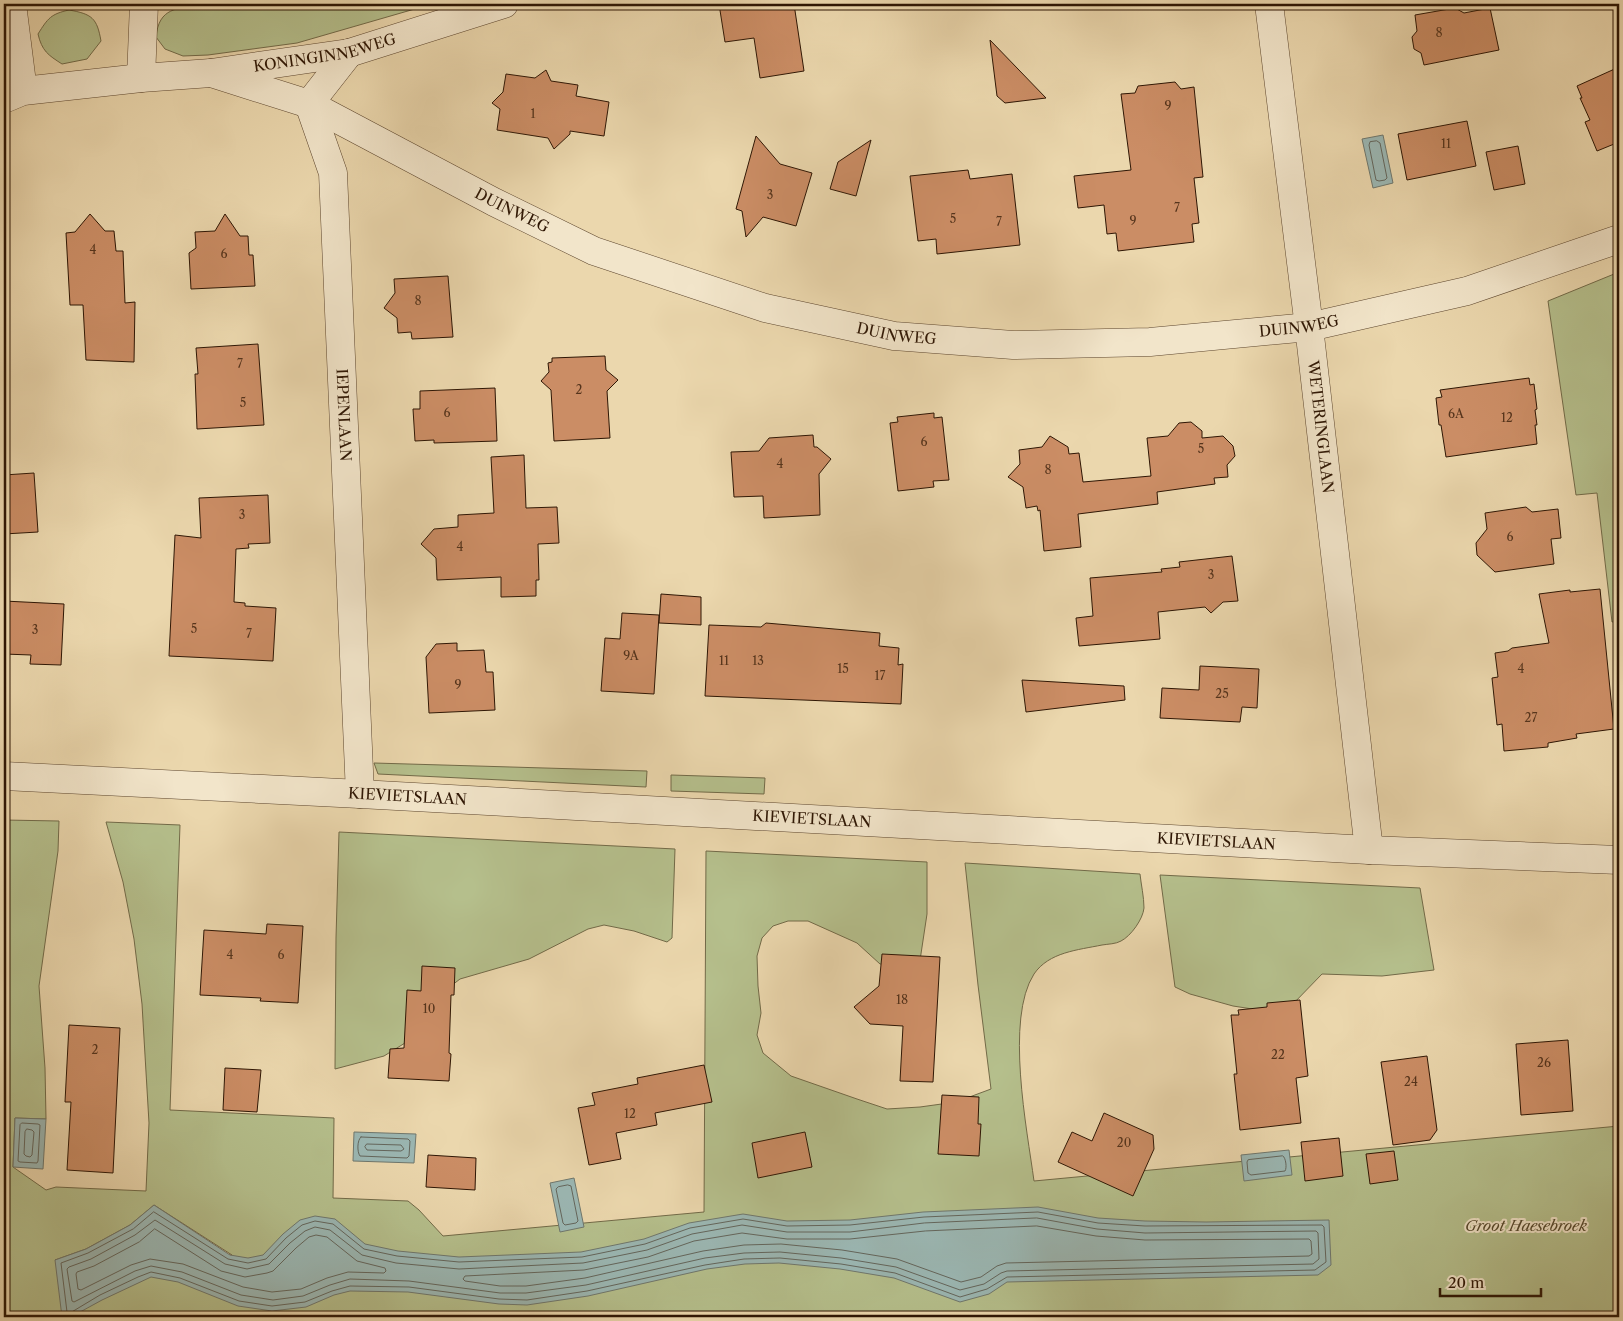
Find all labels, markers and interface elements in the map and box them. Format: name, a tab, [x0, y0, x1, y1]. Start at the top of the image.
house number: 8	[1435, 25, 1443, 40]
street label: KONINGINNEWEG	[252, 29, 398, 76]
house number: 9	[1164, 98, 1172, 113]
house number: 1	[530, 106, 536, 121]
house number: 11	[1441, 136, 1451, 151]
street label: DUINWEG	[472, 184, 552, 237]
house number: 3	[767, 187, 773, 202]
house number: 7	[1174, 200, 1180, 215]
house number: 5	[950, 211, 956, 226]
house number: 9	[1129, 213, 1137, 228]
house number: 7	[996, 214, 1002, 229]
house number: 4	[90, 242, 97, 257]
house number: 6	[220, 246, 228, 261]
house number: 8	[414, 293, 422, 308]
street label: DUINWEG	[1258, 310, 1341, 341]
street label: DUINWEG	[855, 318, 937, 348]
house number: 7	[237, 356, 243, 371]
street label: WETERINGLAAN	[1304, 358, 1338, 494]
street label: IEPENLAAN	[333, 368, 356, 462]
house number: 2	[576, 382, 583, 397]
house number: 5	[240, 395, 246, 410]
house number: 6	[443, 405, 451, 420]
house number: 6A	[1448, 406, 1465, 421]
house number: 12	[1501, 410, 1513, 425]
house number: 6	[920, 434, 928, 449]
house number: 5	[1198, 441, 1204, 456]
house number: 4	[777, 456, 784, 471]
house number: 8	[1044, 462, 1052, 477]
house number: 3	[239, 507, 245, 522]
house number: 6	[1506, 529, 1514, 544]
house number: 4	[457, 539, 464, 554]
house number: 3	[1208, 567, 1214, 582]
house number: 5	[191, 621, 197, 636]
house number: 3	[32, 622, 38, 637]
house number: 7	[246, 626, 252, 641]
house number: 9A	[623, 648, 640, 663]
house number: 11	[719, 653, 729, 668]
house number: 13	[752, 653, 764, 668]
house number: 15	[837, 661, 849, 676]
house number: 4	[1518, 661, 1525, 676]
house number: 17	[875, 668, 886, 683]
house number: 9	[454, 677, 462, 692]
house number: 25	[1215, 686, 1229, 701]
house number: 27	[1525, 710, 1537, 725]
street label: KIEVIETSLAAN	[347, 783, 468, 809]
street label: KIEVIETSLAAN	[752, 806, 872, 831]
street label: KIEVIETSLAAN	[1156, 828, 1276, 854]
house number: 4	[227, 947, 234, 962]
house number: 6	[277, 947, 285, 962]
house number: 18	[896, 992, 908, 1007]
house number: 10	[423, 1001, 435, 1016]
house number: 2	[92, 1042, 99, 1057]
house number: 22	[1271, 1047, 1285, 1062]
house number: 26	[1537, 1055, 1551, 1070]
house number: 24	[1404, 1074, 1418, 1089]
house number: 12	[624, 1106, 636, 1121]
house number: 20	[1117, 1135, 1131, 1150]
park label: Groot Haesebroek	[1465, 1216, 1587, 1235]
scale bar	[1440, 1266, 1542, 1298]
text: 20 m	[1448, 1273, 1484, 1292]

